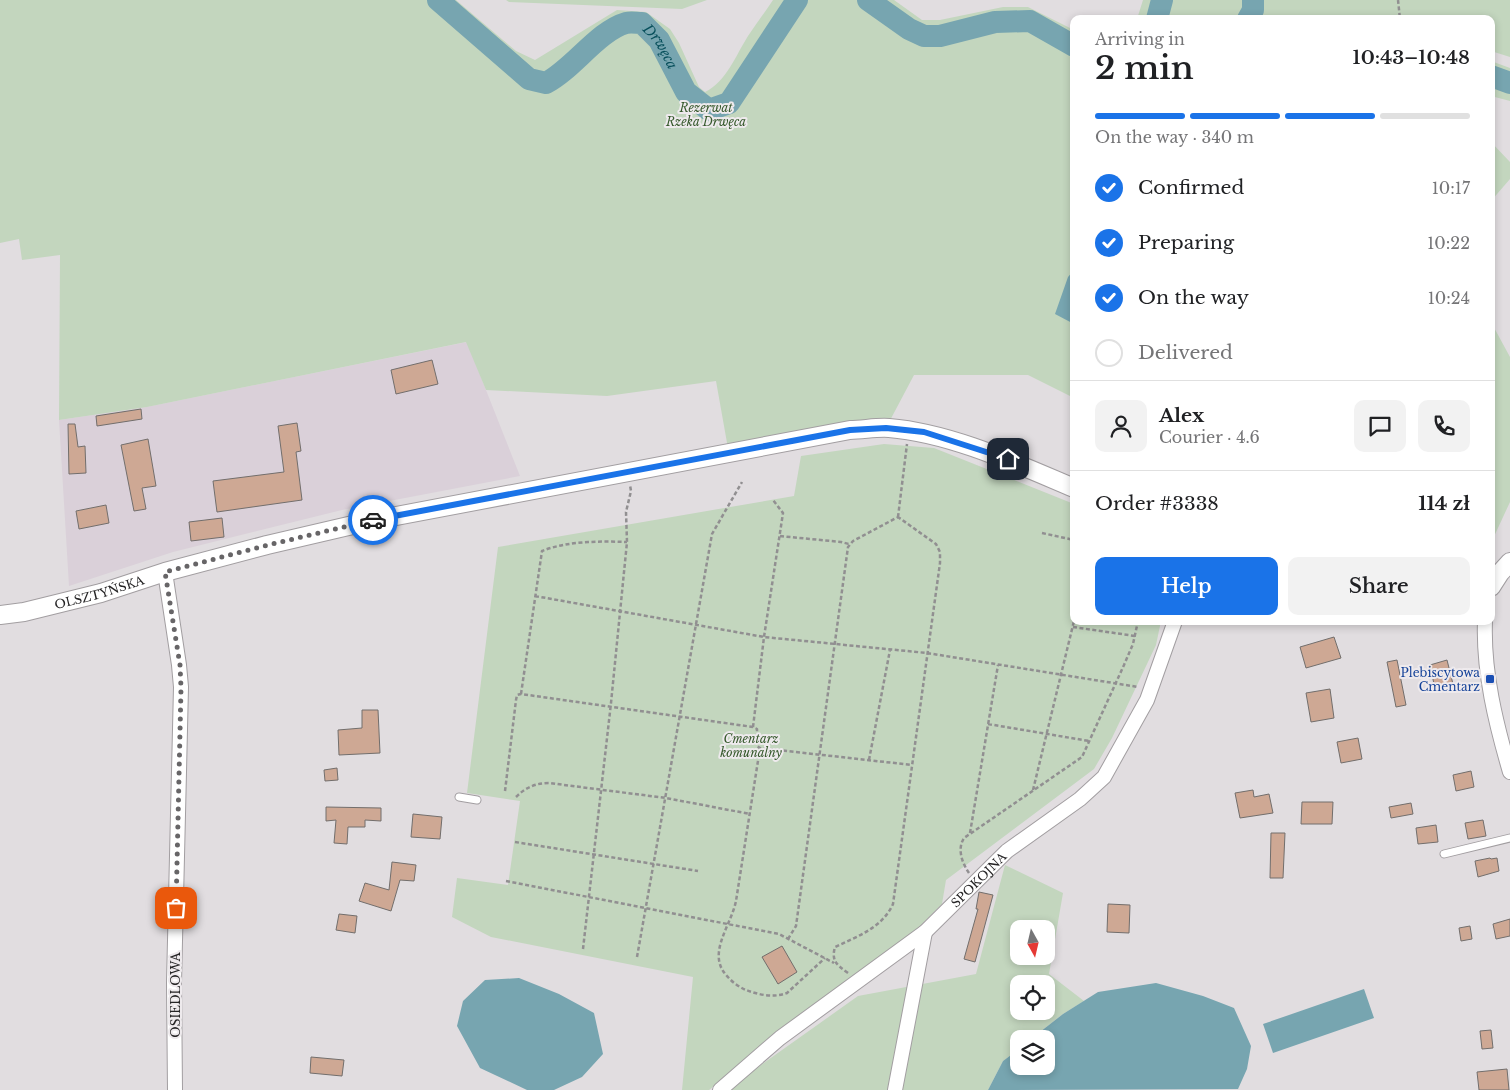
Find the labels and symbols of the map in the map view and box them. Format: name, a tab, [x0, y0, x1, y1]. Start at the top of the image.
water label: Drwęca	[638, 19, 682, 72]
park label: Rezerwat Rzeka Drwęca	[665, 100, 746, 129]
pin	[987, 438, 1029, 480]
courier	[348, 495, 398, 545]
street label: OLSZTYŃSKA	[53, 572, 147, 612]
place label: Plebiscytowa Cmentarz	[1401, 665, 1480, 694]
marker: Plebiscytowa Cmentarz	[1484, 673, 1496, 685]
park label: Cmentarz komunalny	[719, 731, 783, 760]
street label: SPOKOJNA	[947, 848, 1010, 910]
pin	[155, 887, 197, 929]
north arrow	[1010, 920, 1055, 965]
street label: OSIEDLOWA	[168, 952, 183, 1038]

